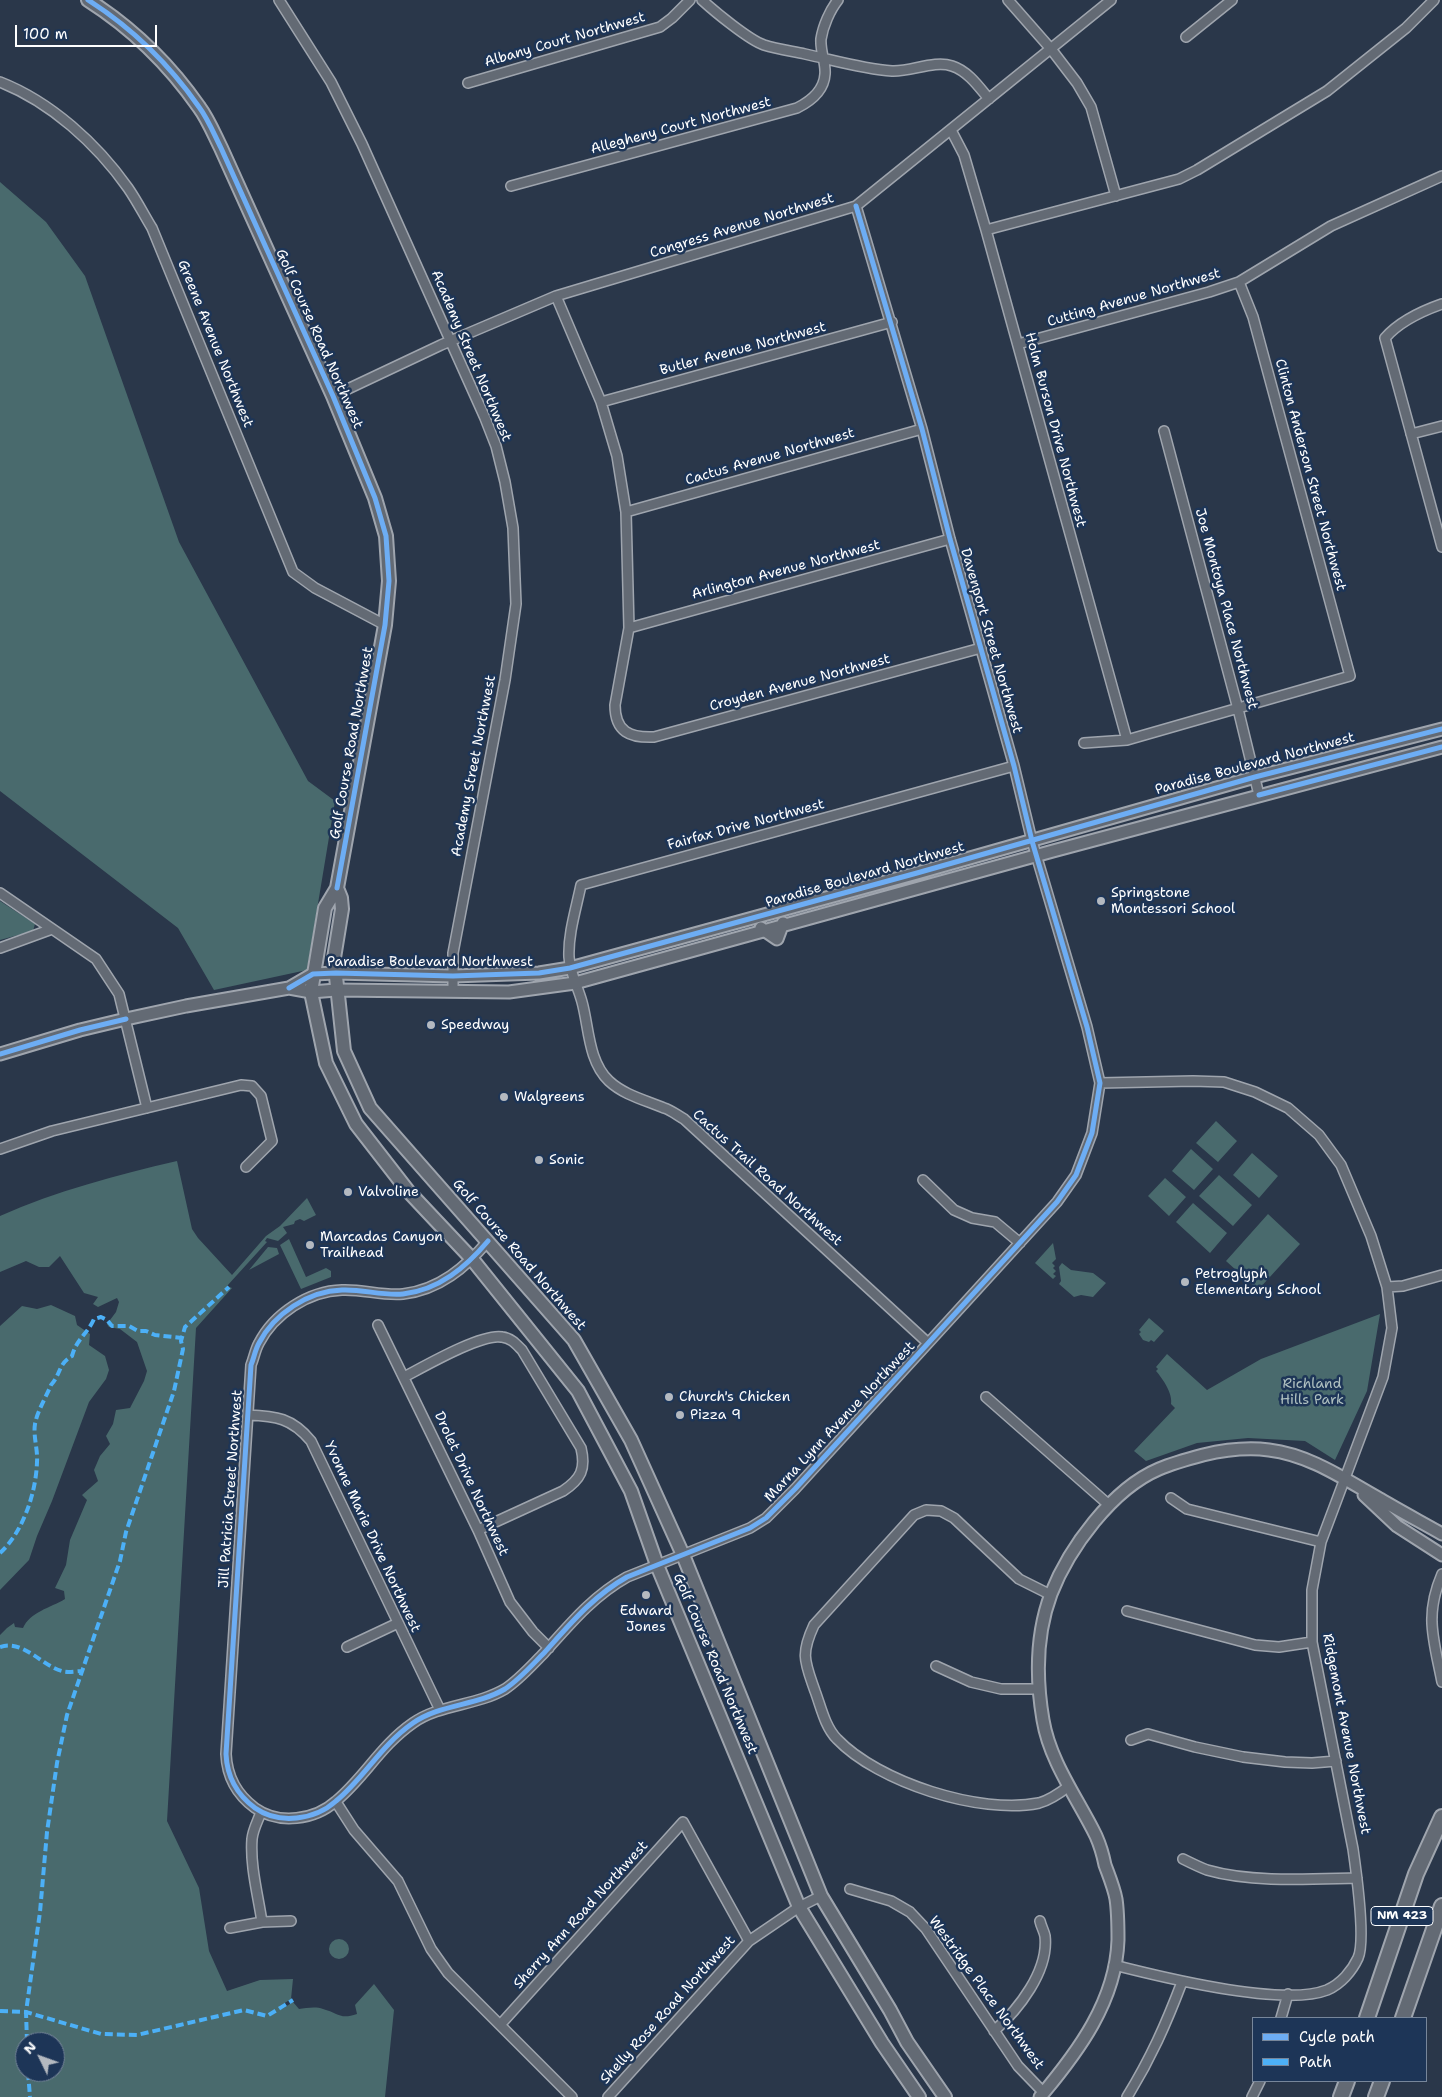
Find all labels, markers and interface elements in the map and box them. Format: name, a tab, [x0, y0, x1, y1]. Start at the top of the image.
street label: Albany Court Northwest	[483, 9, 647, 71]
scale bar	[18, 15, 160, 47]
text: 100 m	[23, 24, 68, 44]
street label: Allegheny Court Northwest	[589, 94, 773, 158]
street label: Congress Avenue Northwest	[648, 190, 836, 262]
street label: Golf Course Road Northwest	[272, 246, 366, 432]
street label: Greene Avenue Northwest	[174, 258, 256, 430]
street label: Cutting Avenue Northwest	[1045, 265, 1223, 331]
street label: Academy Street Northwest	[427, 268, 515, 444]
street label: Butler Avenue Northwest	[658, 319, 828, 379]
street label: Holm Burson Drive Northwest	[1021, 331, 1089, 529]
street label: Clinton Anderson Street Northwest	[1271, 357, 1349, 593]
street label: Cactus Avenue Northwest	[684, 425, 856, 489]
street label: Joe Montoya Place Northwest	[1191, 507, 1261, 711]
street label: Arlington Avenue Northwest	[690, 537, 882, 603]
street label: Davenport Street Northwest	[956, 546, 1026, 736]
street label: Golf Course Road Northwest	[327, 645, 377, 841]
street label: Croyden Avenue Northwest	[708, 651, 892, 715]
street label: Academy Street Northwest	[448, 674, 500, 858]
street label: Paradise Boulevard Northwest	[1153, 729, 1357, 799]
street label: Fairfax Drive Northwest	[666, 796, 826, 854]
street label: Paradise Boulevard Northwest	[764, 839, 966, 911]
place label: Springstone Montessori School	[1111, 885, 1235, 918]
marker: Springstone Montessori School	[1095, 895, 1107, 907]
street label: Paradise Boulevard Northwest	[327, 954, 533, 970]
place label: Speedway	[441, 1017, 509, 1033]
marker: Speedway	[425, 1019, 437, 1031]
place label: Walgreens	[514, 1089, 585, 1105]
marker: Walgreens	[498, 1091, 510, 1103]
street label: Cactus Trail Road Northwest	[689, 1106, 845, 1250]
place label: Sonic	[549, 1152, 584, 1168]
marker: Sonic	[533, 1154, 545, 1166]
street label: Golf Course Road Northwest	[449, 1176, 589, 1334]
place label: Valvoline	[358, 1184, 419, 1200]
marker: Valvoline	[342, 1186, 354, 1198]
place label: Marcadas Canyon Trailhead	[320, 1229, 443, 1262]
marker: Marcadas Canyon Trailhead	[304, 1239, 316, 1251]
place label: Petroglyph Elementary School	[1195, 1266, 1321, 1298]
marker: Petroglyph Elementary School	[1179, 1276, 1191, 1288]
street label: Marna Lynn Avenue Northwest	[761, 1338, 919, 1506]
park label: Richland Hills Park	[1280, 1376, 1344, 1408]
street label: Jill Patricia Street Northwest	[216, 1389, 246, 1589]
place label: Church's Chicken	[679, 1389, 790, 1405]
marker: Church's Chicken	[663, 1391, 675, 1403]
place label: Pizza 9	[690, 1407, 741, 1423]
street label: Drolet Drive Northwest	[430, 1409, 512, 1559]
marker: Pizza 9	[674, 1409, 686, 1421]
street label: Yvonne Marie Drive Northwest	[320, 1439, 424, 1635]
street label: Golf Course Road Northwest	[669, 1571, 761, 1757]
marker: Edward Jones	[640, 1589, 652, 1601]
place label: Edward Jones	[620, 1603, 672, 1635]
street label: Ridgemont Avenue Northwest	[1318, 1632, 1374, 1836]
street label: Sherry Ann Road Northwest	[510, 1838, 652, 1992]
road number: NM 423	[1371, 1906, 1433, 1925]
street label: Westridge Place Northwest	[925, 1913, 1047, 2073]
street label: Shelly Rose Road Northwest	[597, 1932, 739, 2088]
legend	[1252, 2017, 1427, 2082]
text: Cycle path	[1299, 2027, 1375, 2047]
north arrow	[15, 2032, 65, 2082]
text: N	[19, 2037, 40, 2058]
text: Path	[1299, 2052, 1332, 2072]

